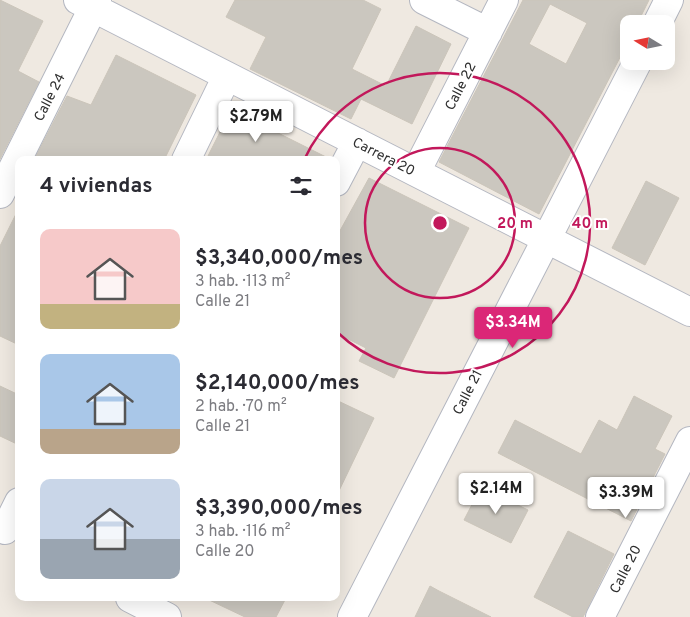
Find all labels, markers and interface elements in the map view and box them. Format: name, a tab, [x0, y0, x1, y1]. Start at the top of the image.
north arrow	[620, 15, 675, 70]
map controls	[620, 15, 675, 70]
street label: Calle 22	[442, 60, 481, 114]
street label: Calle 24	[31, 71, 70, 125]
pin: $2.79M	[215, 100, 297, 143]
text: $2.79M	[229, 107, 283, 127]
street label: Carrera 20	[349, 134, 418, 180]
icon: filters	[287, 172, 315, 200]
text: 4 viviendas	[40, 173, 153, 200]
centre of rings	[431, 214, 449, 232]
text: 20 m	[497, 215, 533, 234]
text: 40 m	[572, 215, 608, 234]
text: $3,340,000/mes	[195, 245, 363, 272]
icon: home	[80, 249, 140, 309]
text: 3 hab. · 113 m²	[195, 272, 291, 292]
text: Calle 21	[195, 292, 250, 312]
pin: $3.34M	[472, 306, 554, 349]
text: $3.34M	[485, 313, 541, 333]
street label: Calle 21	[450, 367, 487, 418]
text: $2,140,000/mes	[195, 370, 360, 397]
icon: home	[80, 374, 140, 434]
text: 2 hab. · 70 m²	[195, 397, 287, 417]
text: Calle 21	[195, 417, 250, 437]
pin: $2.14M	[455, 472, 537, 515]
pin: $3.39M	[585, 476, 667, 519]
text: $2.14M	[470, 479, 522, 499]
text: $3.39M	[598, 483, 654, 503]
text: $3,390,000/mes	[195, 495, 363, 522]
icon: home	[80, 499, 140, 559]
text: 3 hab. · 116 m²	[195, 522, 291, 542]
text: Calle 20	[195, 542, 255, 562]
street label: Calle 20	[607, 543, 646, 597]

